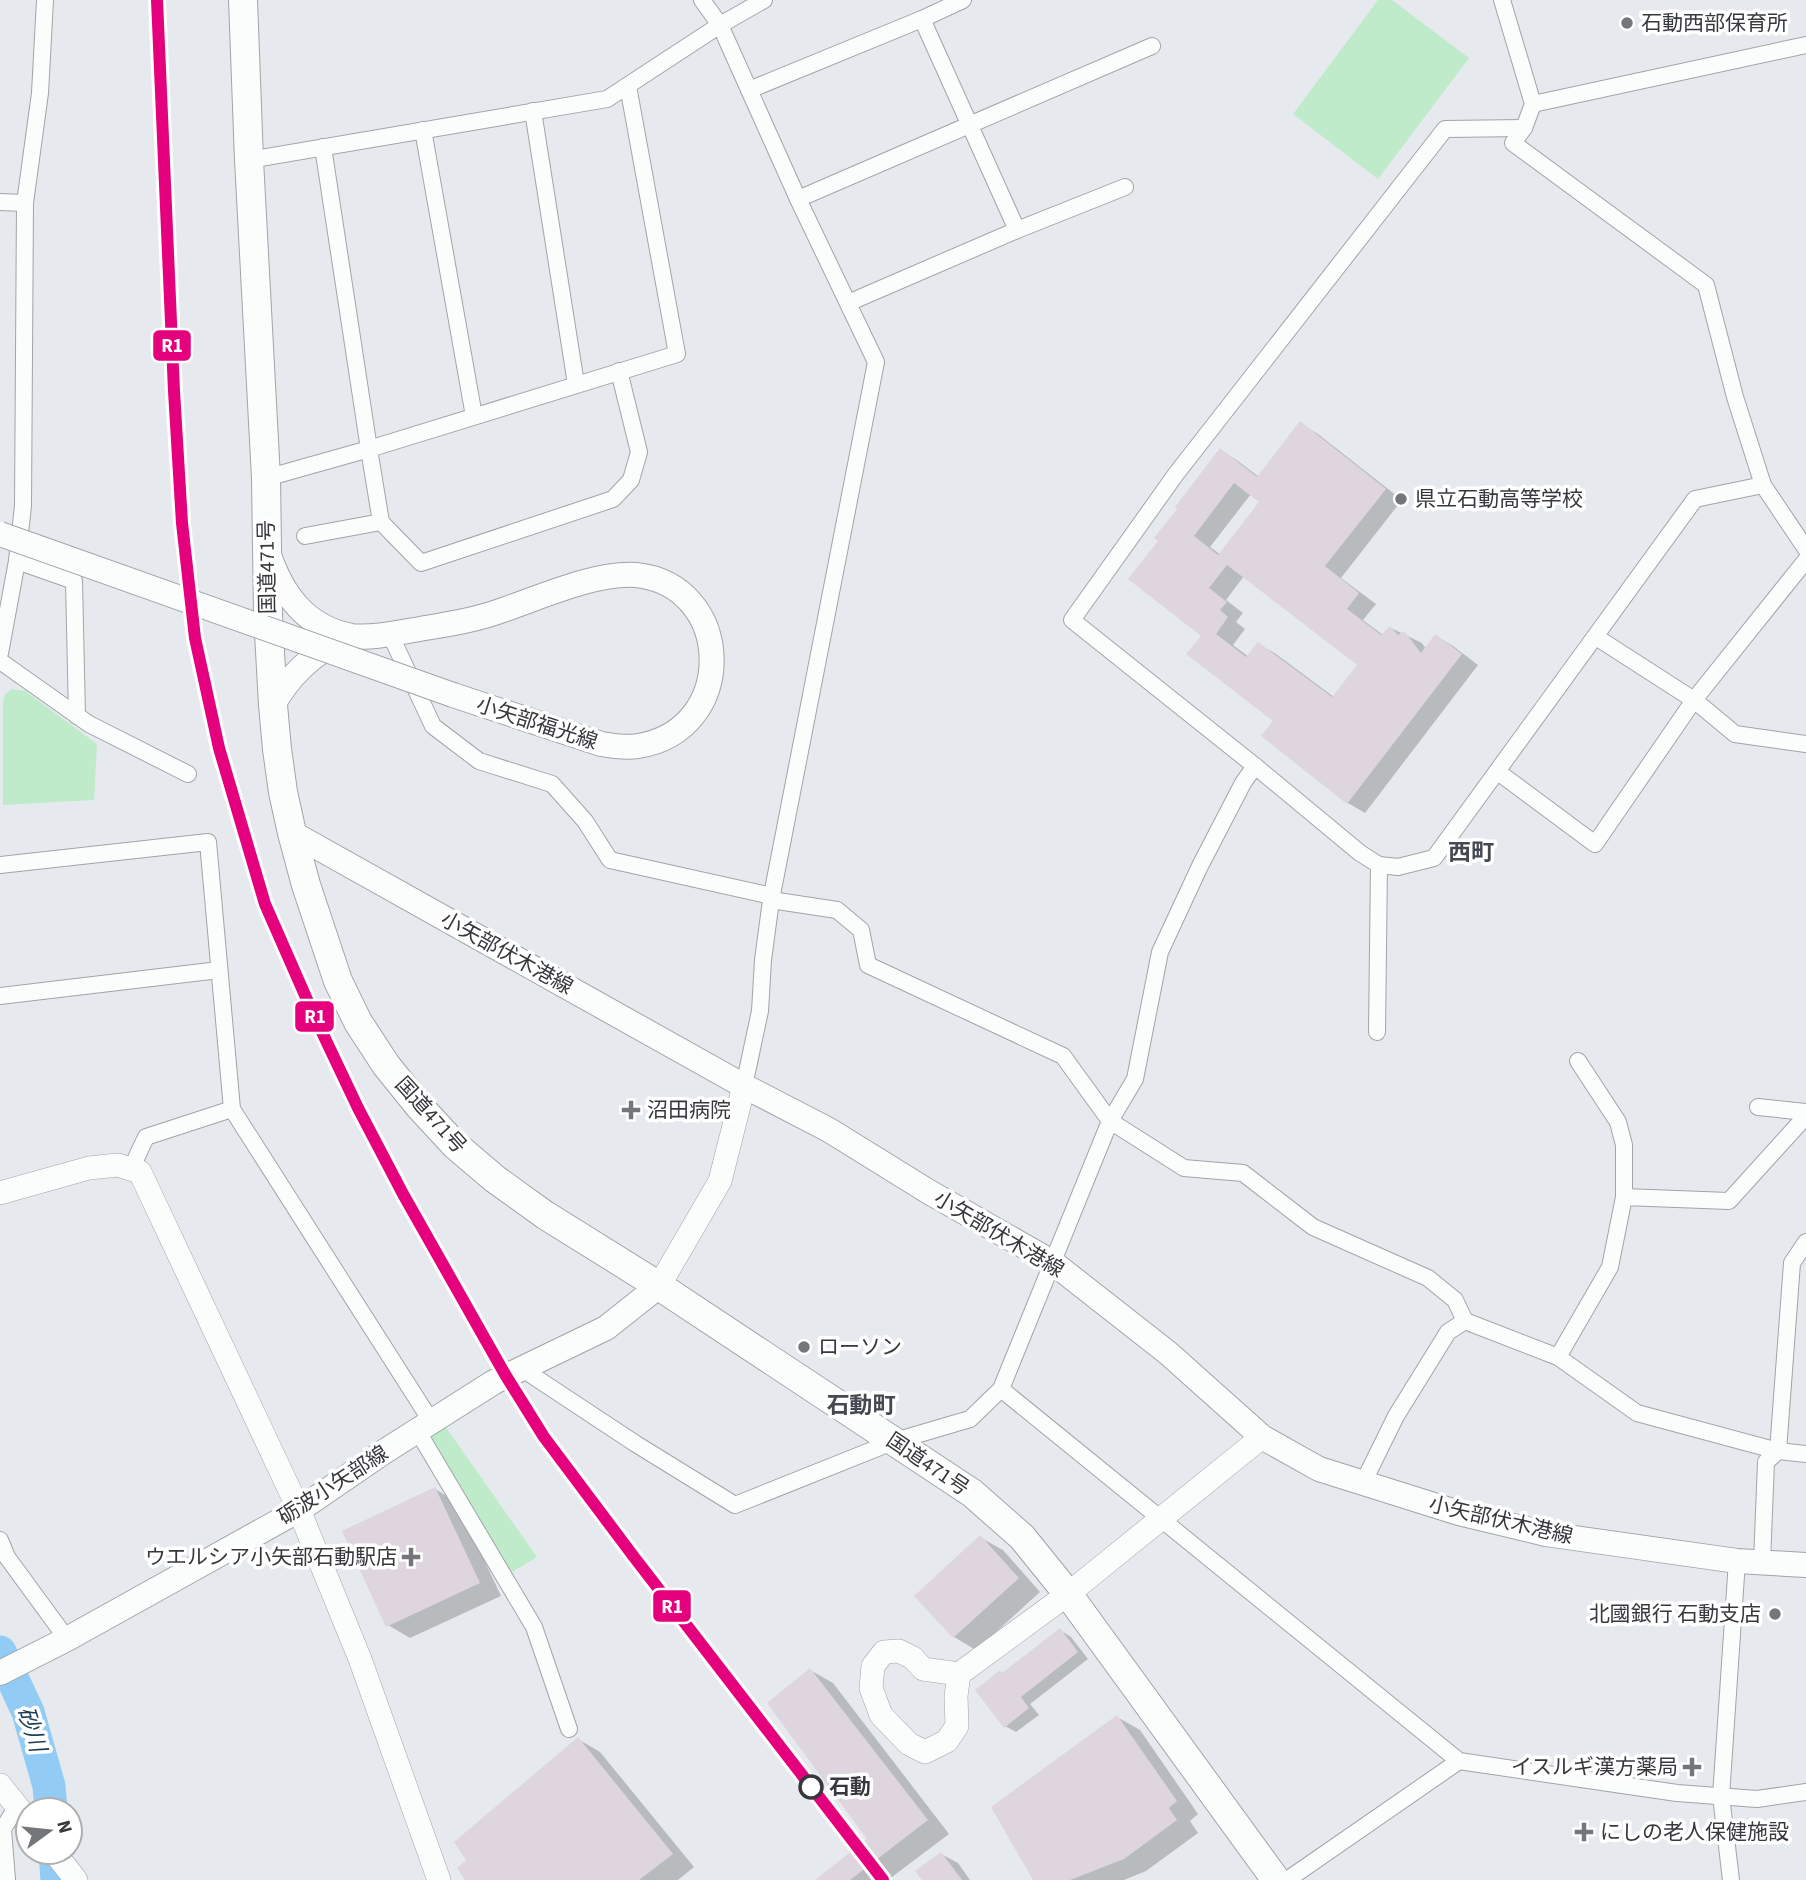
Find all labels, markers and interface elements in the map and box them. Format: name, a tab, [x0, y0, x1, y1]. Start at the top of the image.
place label: 石動西部保育所	[1641, 8, 1788, 38]
marker: 石動西部保育所	[1619, 15, 1635, 31]
line badge: R1	[152, 329, 192, 362]
text: R1	[161, 333, 183, 360]
place label: 県立石動高等学校	[1415, 484, 1583, 514]
marker: 県立石動高等学校	[1393, 491, 1409, 507]
street label: 国道471号	[251, 520, 283, 614]
street label: 小矢部福光線	[472, 689, 602, 757]
district label: 西町	[1448, 836, 1494, 869]
street label: 小矢部伏木港線	[435, 904, 579, 1002]
line badge: R1	[294, 1000, 335, 1033]
text: R1	[304, 1004, 326, 1031]
street label: 国道471号	[388, 1070, 474, 1160]
place label: 沼田病院	[647, 1095, 731, 1125]
marker: 沼田病院	[621, 1100, 641, 1120]
street label: 小矢部伏木港線	[928, 1183, 1070, 1285]
place label: ローソン	[818, 1332, 902, 1362]
marker: ローソン	[796, 1339, 812, 1355]
district label: 石動町	[827, 1389, 896, 1422]
street label: 国道471号	[881, 1425, 975, 1503]
street label: 砺波小矢部線	[272, 1438, 394, 1532]
street label: 小矢部伏木港線	[1426, 1489, 1576, 1551]
place label: ウエルシア小矢部石動駅店	[145, 1542, 397, 1572]
marker: ウエルシア小矢部石動駅店	[403, 1549, 419, 1565]
line badge: R1	[652, 1589, 692, 1623]
text: R1	[661, 1594, 683, 1621]
place label: 北國銀行 石動支店	[1589, 1599, 1761, 1629]
marker: 北國銀行 石動支店	[1767, 1606, 1783, 1622]
water label: 砂川	[9, 1702, 55, 1759]
place label: イスルギ漢方薬局	[1511, 1752, 1678, 1782]
marker: イスルギ漢方薬局	[1684, 1759, 1700, 1775]
place label: 石動	[829, 1772, 871, 1802]
marker: 石動	[799, 1775, 823, 1799]
north arrow	[14, 1796, 84, 1866]
text: N	[49, 1817, 79, 1837]
place label: にしの老人保健施設	[1600, 1817, 1789, 1847]
marker: にしの老人保健施設	[1574, 1822, 1594, 1842]

